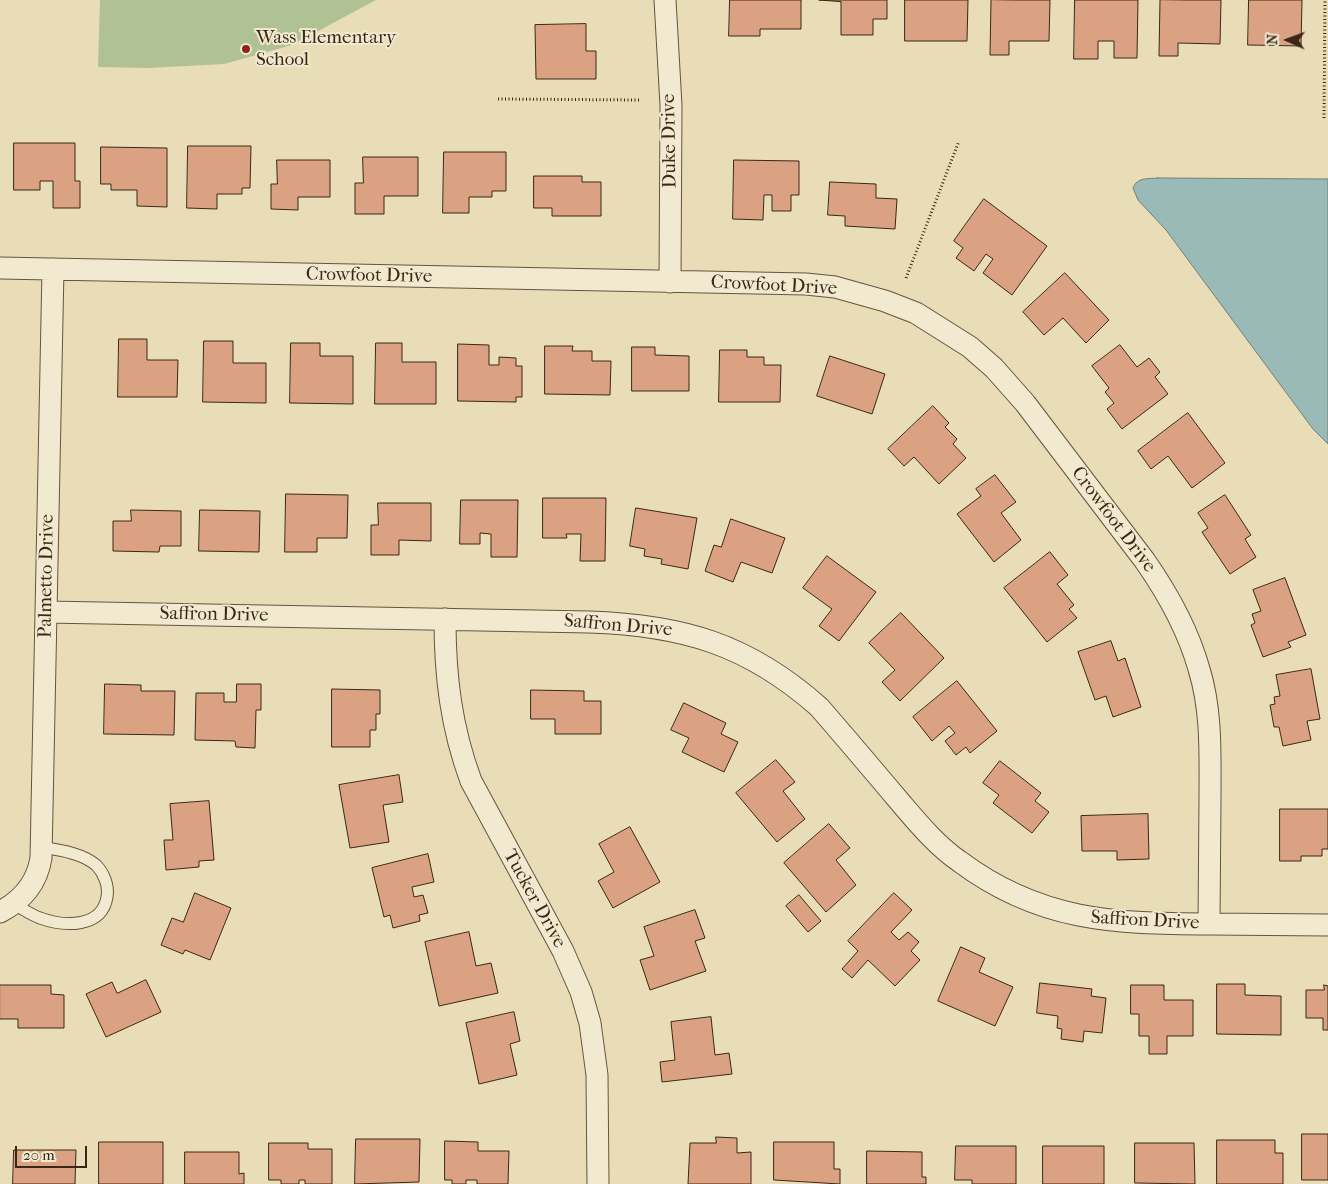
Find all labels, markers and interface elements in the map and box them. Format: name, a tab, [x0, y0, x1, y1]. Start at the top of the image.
north arrow	[1263, 15, 1313, 65]
place label: Wass Elementary School	[256, 27, 396, 71]
text: N	[1264, 34, 1281, 45]
marker: Wass Elementary School	[240, 43, 252, 55]
street label: Duke Drive	[658, 93, 682, 189]
street label: Crowfoot Drive	[306, 263, 432, 289]
street label: Crowfoot Drive	[710, 271, 838, 301]
street label: Crowfoot Drive	[1066, 463, 1160, 577]
street label: Palmetto Drive	[35, 514, 59, 638]
street label: Saffron Drive	[159, 603, 269, 627]
street label: Saffron Drive	[563, 610, 673, 642]
street label: Tucker Drive	[498, 846, 570, 952]
street label: Saffron Drive	[1090, 907, 1200, 935]
scale bar	[18, 1136, 90, 1168]
text: 20 m	[23, 1146, 55, 1164]

